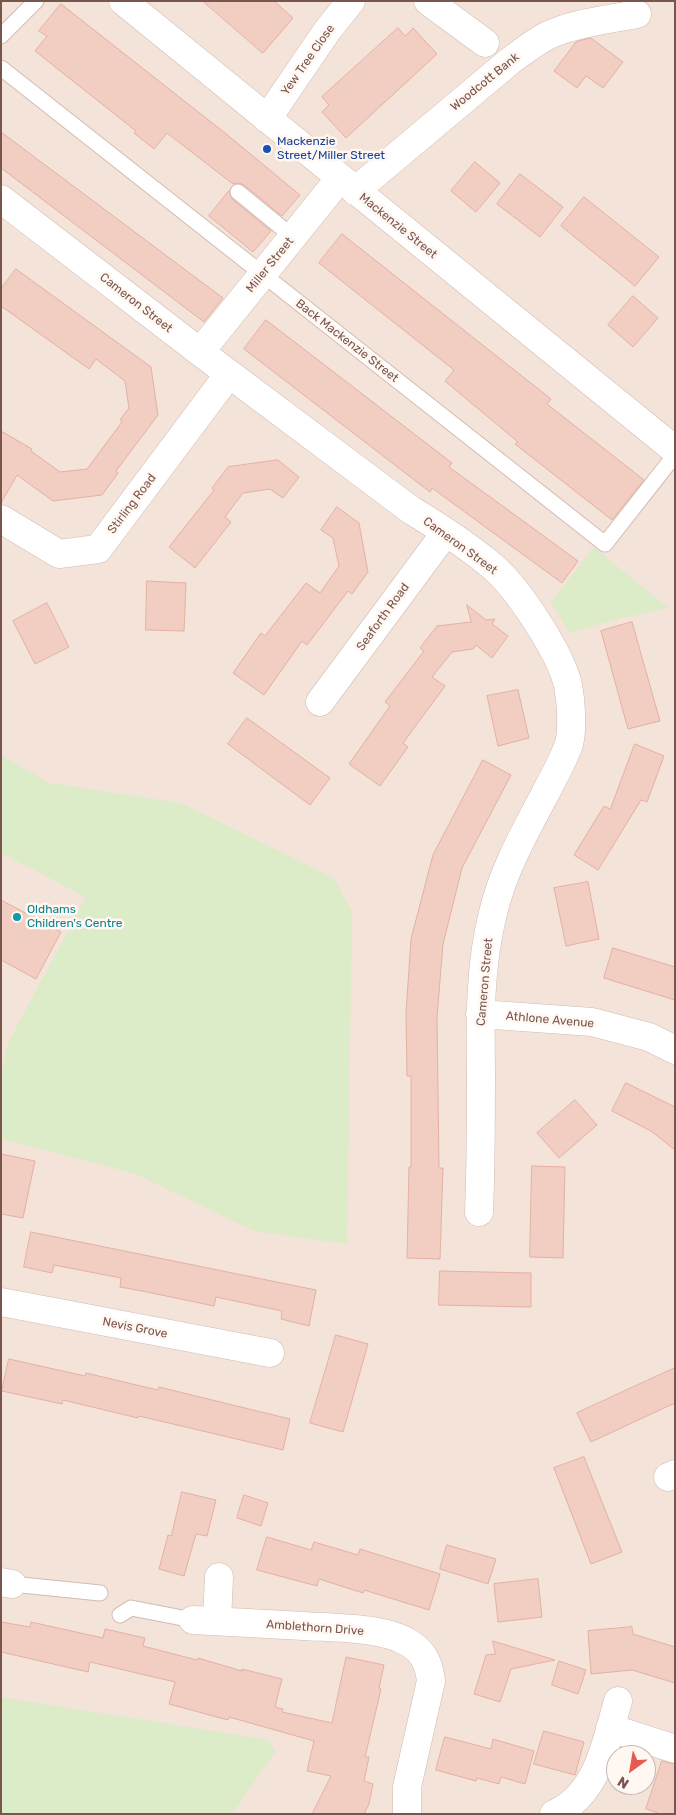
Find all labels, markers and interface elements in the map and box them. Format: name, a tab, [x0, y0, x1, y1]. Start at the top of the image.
street label: Yew Tree Close	[278, 22, 338, 98]
street label: Woodcott Bank	[448, 50, 522, 114]
place label: Mackenzie Street/Miller Street	[277, 135, 385, 163]
marker: Mackenzie Street/Miller Street	[261, 143, 273, 155]
street label: Mackenzie Street	[356, 190, 440, 262]
street label: Miller Street	[243, 234, 297, 296]
street label: Cameron Street	[97, 270, 175, 336]
street label: Back Mackenzie Street	[293, 296, 401, 386]
street label: Stirling Road	[105, 471, 159, 537]
street label: Cameron Street	[420, 514, 500, 578]
street label: Seaforth Road	[354, 580, 412, 654]
place label: Oldhams Children's Centre	[27, 903, 123, 931]
marker: Oldhams Children's Centre	[11, 911, 23, 923]
street label: Cameron Street	[474, 937, 496, 1027]
street label: Athlone Avenue	[505, 1009, 595, 1031]
street label: Nevis Grove	[101, 1315, 169, 1341]
street label: Amblethorn Drive	[266, 1617, 364, 1639]
north arrow	[606, 1745, 656, 1795]
text: N	[615, 1772, 632, 1792]

